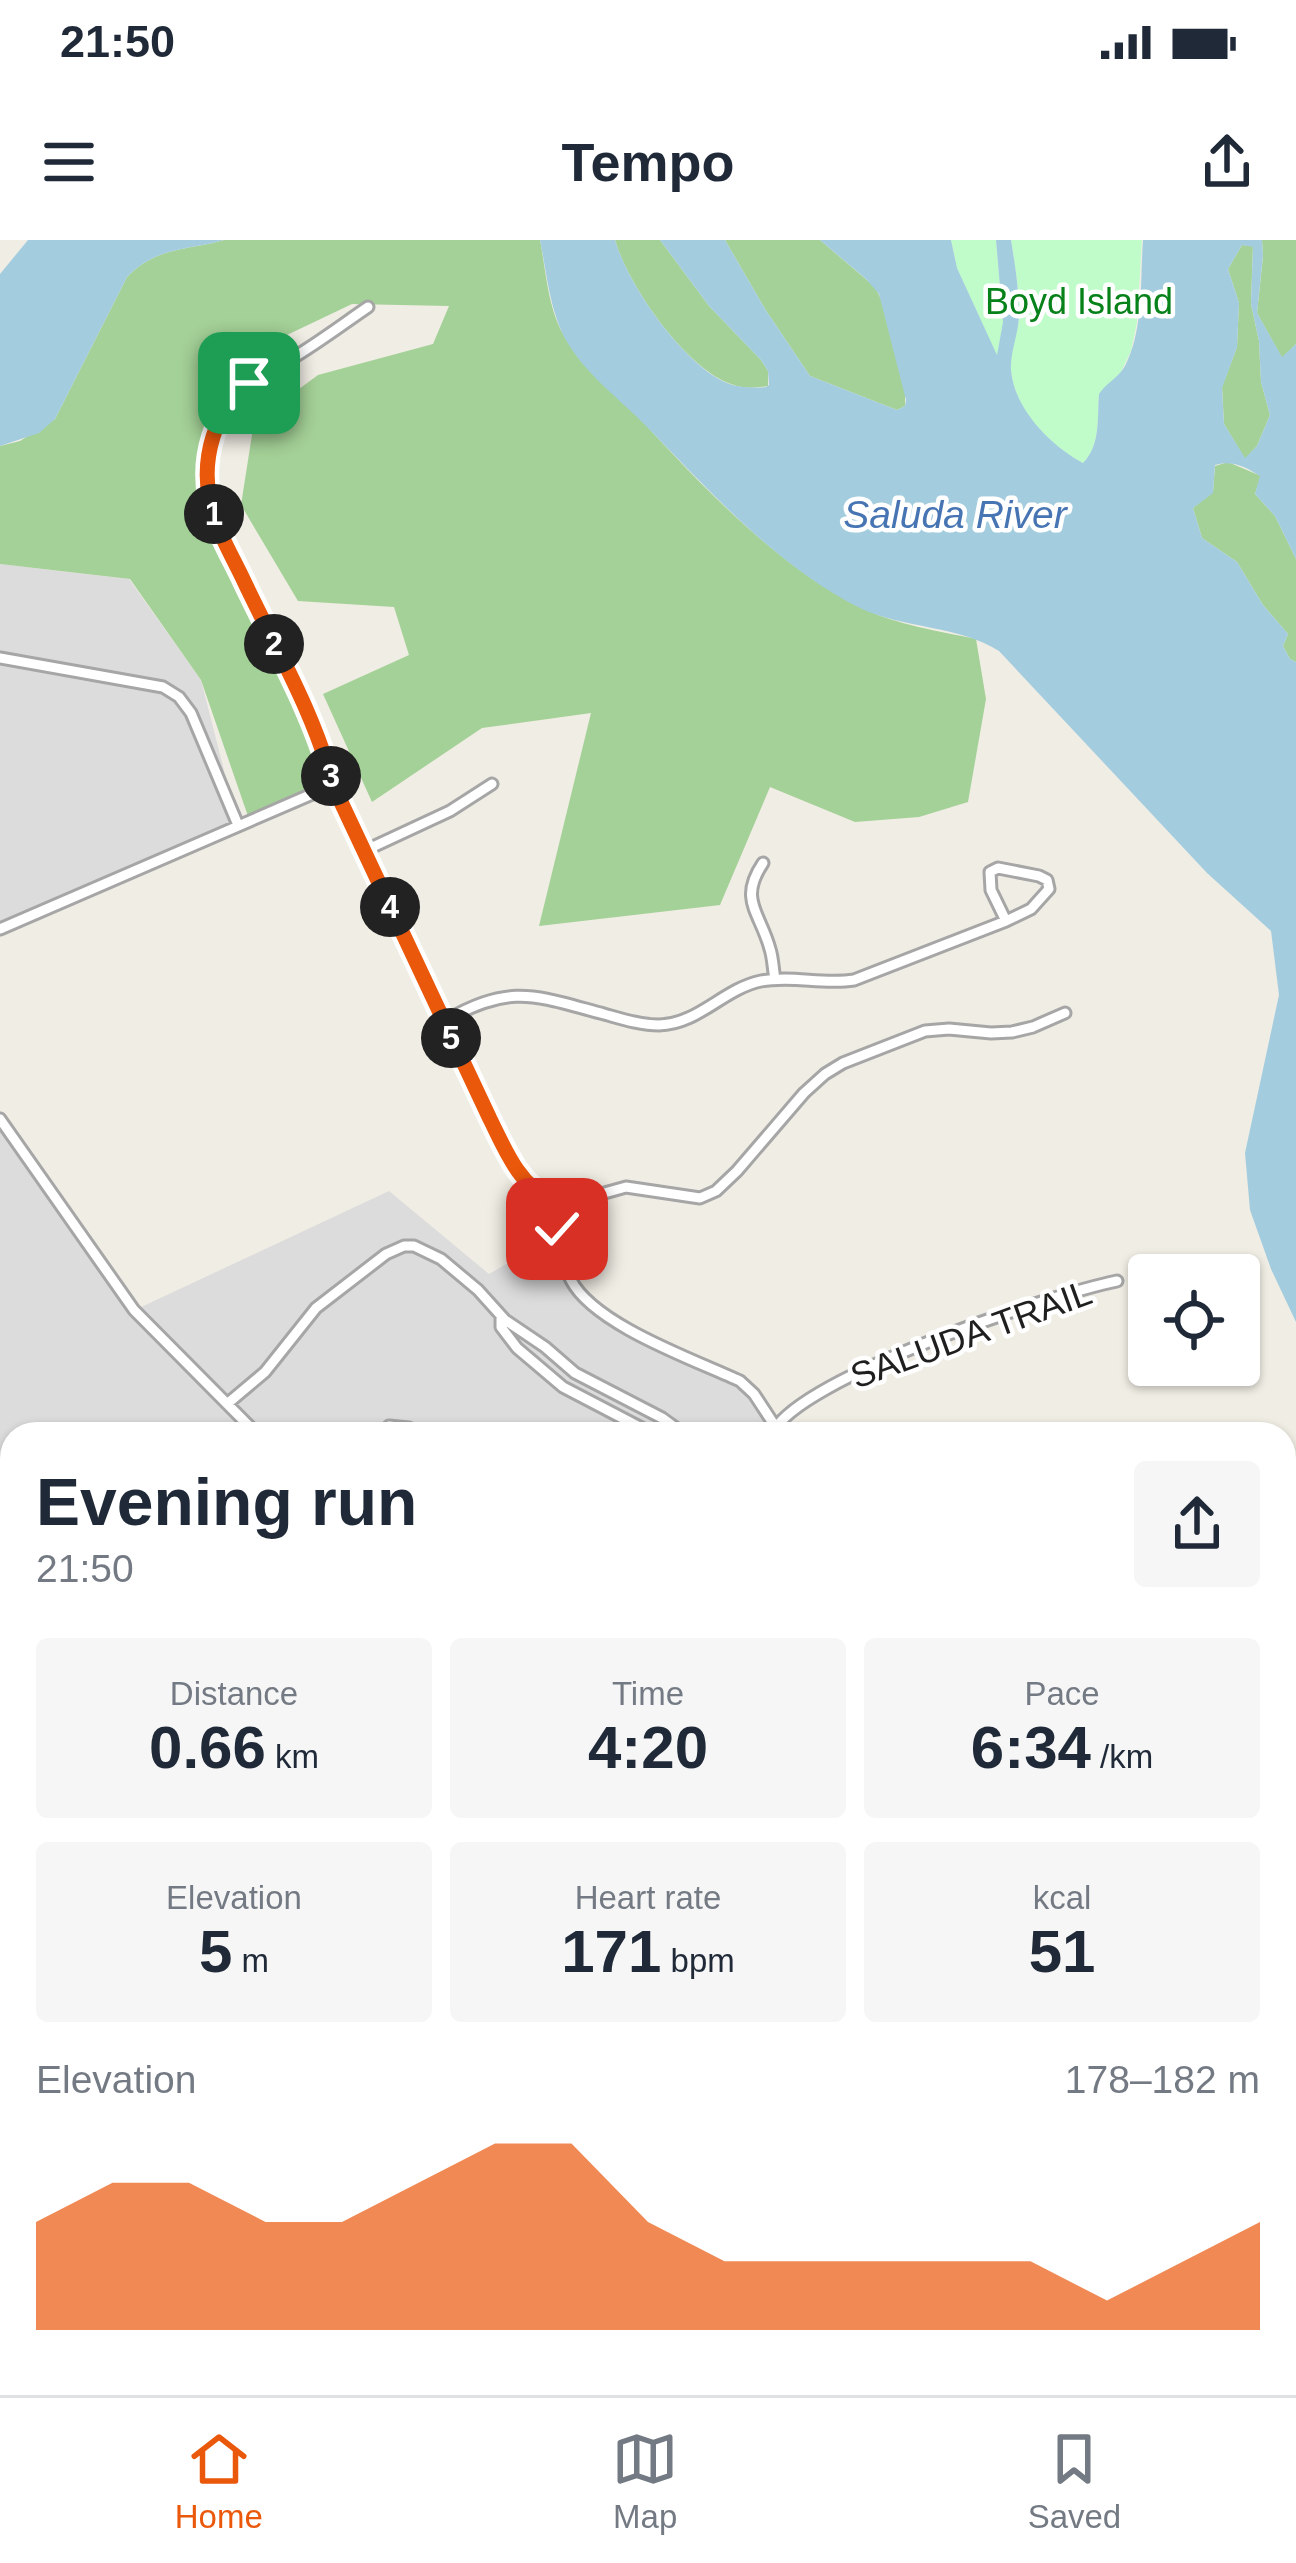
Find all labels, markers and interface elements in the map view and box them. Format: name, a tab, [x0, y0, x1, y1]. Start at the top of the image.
text: 21:50	[60, 16, 175, 67]
icon: menu	[36, 129, 102, 195]
icon: share	[1194, 129, 1260, 195]
text: Tempo	[562, 132, 735, 192]
park label: Boyd Island	[985, 281, 1173, 322]
pin	[198, 332, 300, 434]
icon: arrive	[216, 350, 282, 416]
pin: 1	[184, 484, 244, 544]
water label: Saluda River	[843, 493, 1069, 536]
text: 1	[205, 495, 223, 532]
pin: 2	[244, 614, 304, 674]
text: 2	[265, 625, 283, 662]
pin: 3	[301, 746, 361, 806]
text: 3	[322, 757, 340, 794]
pin: 4	[360, 877, 420, 937]
text: 4	[381, 888, 399, 925]
pin: 5	[421, 1008, 481, 1068]
text: 5	[442, 1019, 460, 1056]
pin	[506, 1178, 608, 1280]
icon: check	[524, 1196, 590, 1262]
map controls	[1128, 1254, 1260, 1386]
button: locate	[1128, 1254, 1260, 1386]
street label: SALUDA TRAIL	[845, 1271, 1097, 1397]
button: share	[1134, 1461, 1260, 1587]
text: Evening run	[36, 1465, 417, 1539]
text: 21:50	[36, 1547, 134, 1590]
text: Distance	[170, 1675, 298, 1712]
text: Time	[612, 1675, 684, 1712]
text: Pace	[1024, 1675, 1100, 1712]
text: 0.66	[149, 1714, 266, 1781]
text: 4:20	[588, 1714, 708, 1781]
text: 6:34	[971, 1714, 1091, 1781]
text: km	[266, 1738, 319, 1775]
text: /km	[1091, 1738, 1153, 1775]
text: Elevation	[166, 1879, 302, 1916]
text: Heart rate	[575, 1879, 721, 1916]
text: kcal	[1033, 1879, 1091, 1916]
text: 5	[199, 1918, 232, 1985]
text: 171	[561, 1918, 661, 1985]
text: 51	[1029, 1918, 1095, 1985]
text: m	[232, 1942, 269, 1979]
text: bpm	[661, 1942, 735, 1979]
text: Elevation	[36, 2058, 196, 2101]
text: 178–182 m	[1065, 2058, 1260, 2101]
tab: Home	[175, 2426, 263, 2536]
tab: Map	[612, 2426, 678, 2536]
tab: Saved	[1028, 2426, 1121, 2536]

